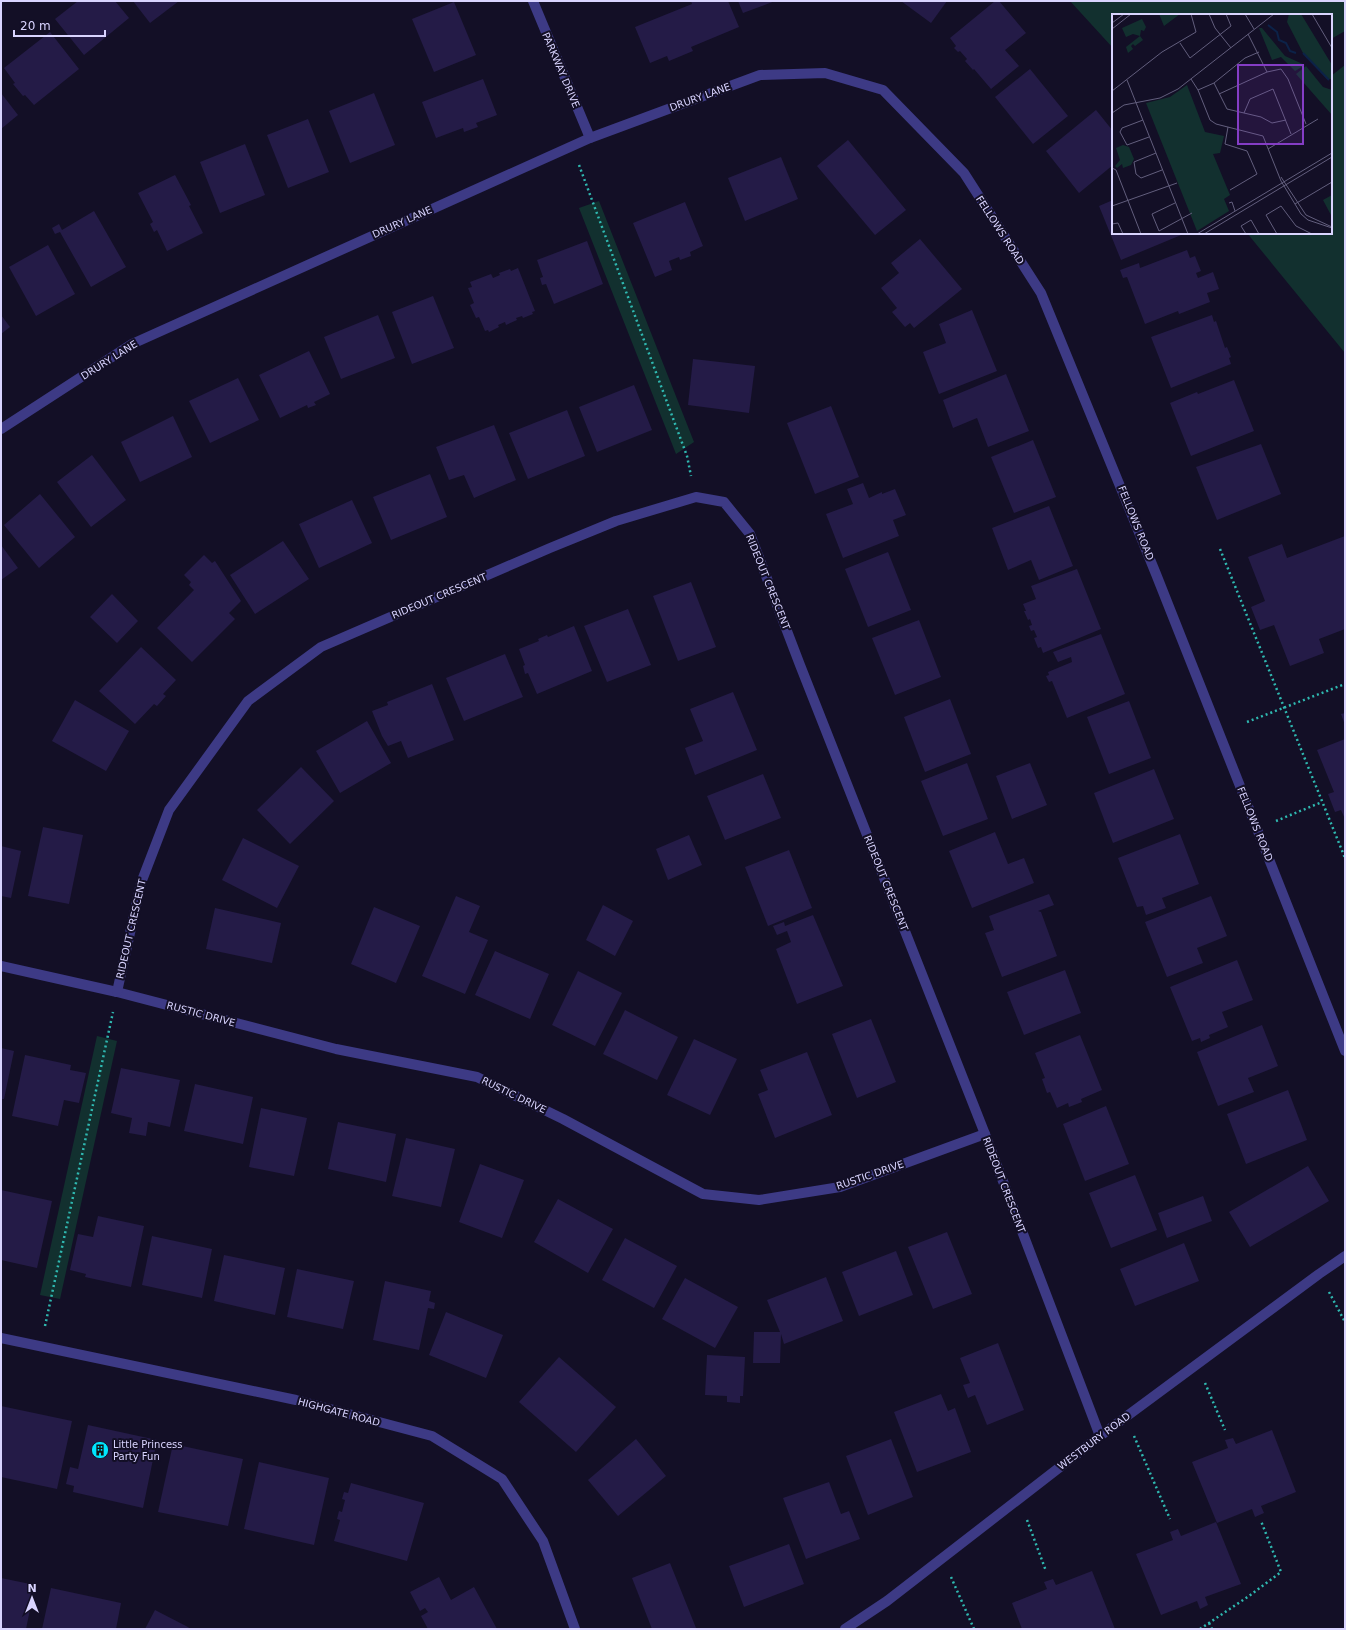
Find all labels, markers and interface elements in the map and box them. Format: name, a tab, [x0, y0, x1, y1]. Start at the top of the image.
scale bar	[14, 12, 105, 38]
inset map	[1112, 14, 1332, 234]
text: 20 m	[20, 19, 51, 33]
street label: PARKWAY DRIVE	[540, 31, 582, 109]
street label: DRURY LANE	[668, 81, 732, 113]
street label: FELLOWS ROAD	[974, 194, 1026, 267]
street label: DRURY LANE	[371, 204, 433, 240]
street label: DRURY LANE	[79, 338, 139, 382]
street label: FELLOWS ROAD	[1116, 484, 1156, 562]
street label: RIDEOUT CRESCENT	[744, 533, 793, 632]
street label: RIDEOUT CRESCENT	[390, 571, 489, 621]
street label: FELLOWS ROAD	[1235, 785, 1275, 863]
street label: RIDEOUT CRESCENT	[862, 834, 911, 933]
street label: RIDEOUT CRESCENT	[114, 877, 148, 980]
street label: RUSTIC DRIVE	[165, 1000, 237, 1028]
street label: RUSTIC DRIVE	[480, 1075, 548, 1115]
street label: RIDEOUT CRESCENT	[981, 1135, 1028, 1235]
street label: RUSTIC DRIVE	[835, 1158, 905, 1192]
street label: HIGHGATE ROAD	[297, 1396, 381, 1428]
street label: WESTBURY ROAD	[1056, 1410, 1133, 1472]
place label: Little Princess Party Fun	[113, 1439, 182, 1462]
building icon: Little Princess Party Fun	[90, 1440, 110, 1460]
north arrow	[12, 1578, 52, 1618]
text: N	[27, 1582, 37, 1595]

